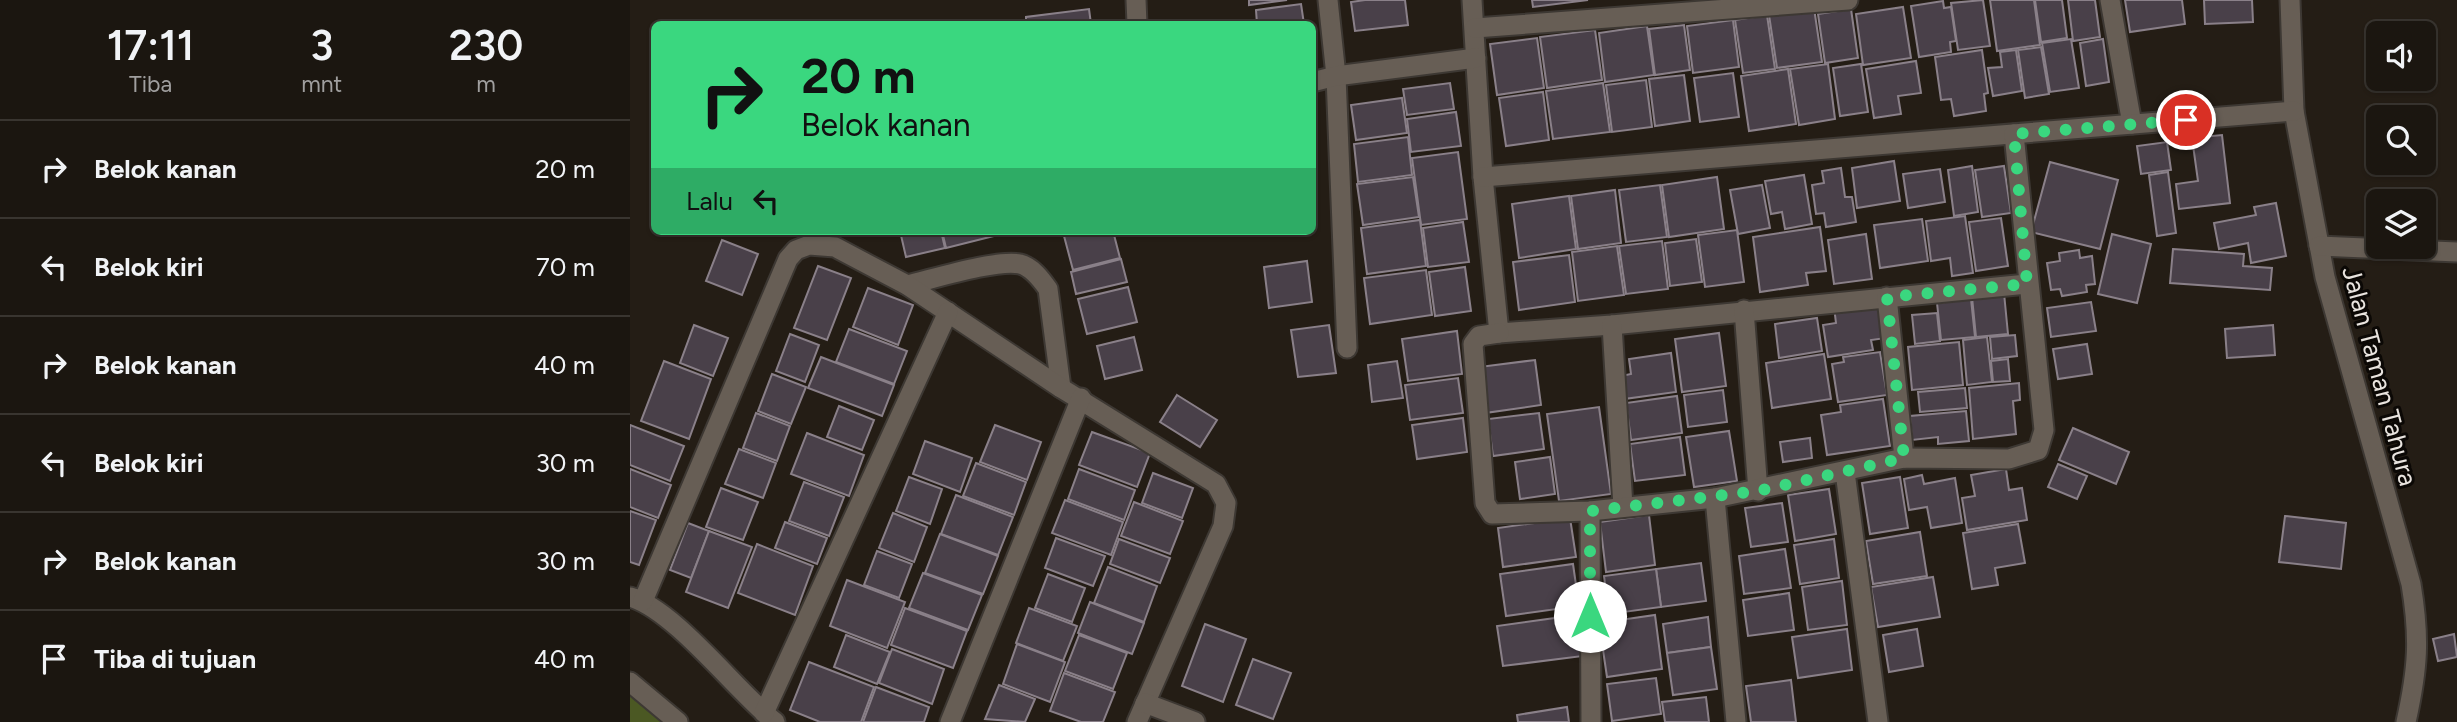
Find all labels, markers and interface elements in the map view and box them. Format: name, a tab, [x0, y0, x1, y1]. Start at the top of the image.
text: 17:11	[107, 20, 194, 71]
text: 3	[310, 20, 333, 71]
text: 230	[449, 20, 523, 71]
map controls	[2366, 21, 2436, 259]
button: sound	[2366, 21, 2436, 91]
text: 20 m	[801, 46, 916, 105]
icon: right	[686, 49, 777, 140]
text: Tiba	[129, 70, 172, 98]
text: mnt	[301, 70, 342, 98]
text: m	[476, 70, 496, 98]
pin	[2156, 90, 2216, 150]
icon: arrive	[2167, 101, 2205, 139]
button: search	[2366, 105, 2436, 175]
text: Belok kanan	[801, 106, 971, 144]
icon: right	[35, 150, 73, 188]
text: Belok kanan	[94, 153, 237, 185]
text: 20 m	[535, 153, 595, 185]
icon: left	[747, 182, 785, 220]
text: Lalu	[686, 185, 733, 217]
button: layers	[2366, 189, 2436, 259]
icon: left	[35, 248, 73, 286]
text: Belok kiri	[94, 251, 203, 283]
text: 70 m	[536, 251, 595, 283]
street label: Jalan Taman Tahura	[2335, 263, 2425, 489]
icon: right	[35, 346, 73, 384]
text: Belok kanan	[94, 349, 237, 381]
text: 40 m	[534, 349, 595, 381]
icon: left	[35, 444, 73, 482]
text: Belok kiri	[94, 447, 203, 479]
text: 30 m	[536, 447, 595, 479]
icon: right	[35, 542, 73, 580]
text: Belok kanan	[94, 545, 237, 577]
text: 30 m	[536, 545, 595, 577]
position arrow	[1553, 579, 1627, 653]
icon: arrive	[35, 640, 73, 678]
text: Tiba di tujuan	[94, 643, 256, 675]
text: 40 m	[534, 643, 595, 675]

